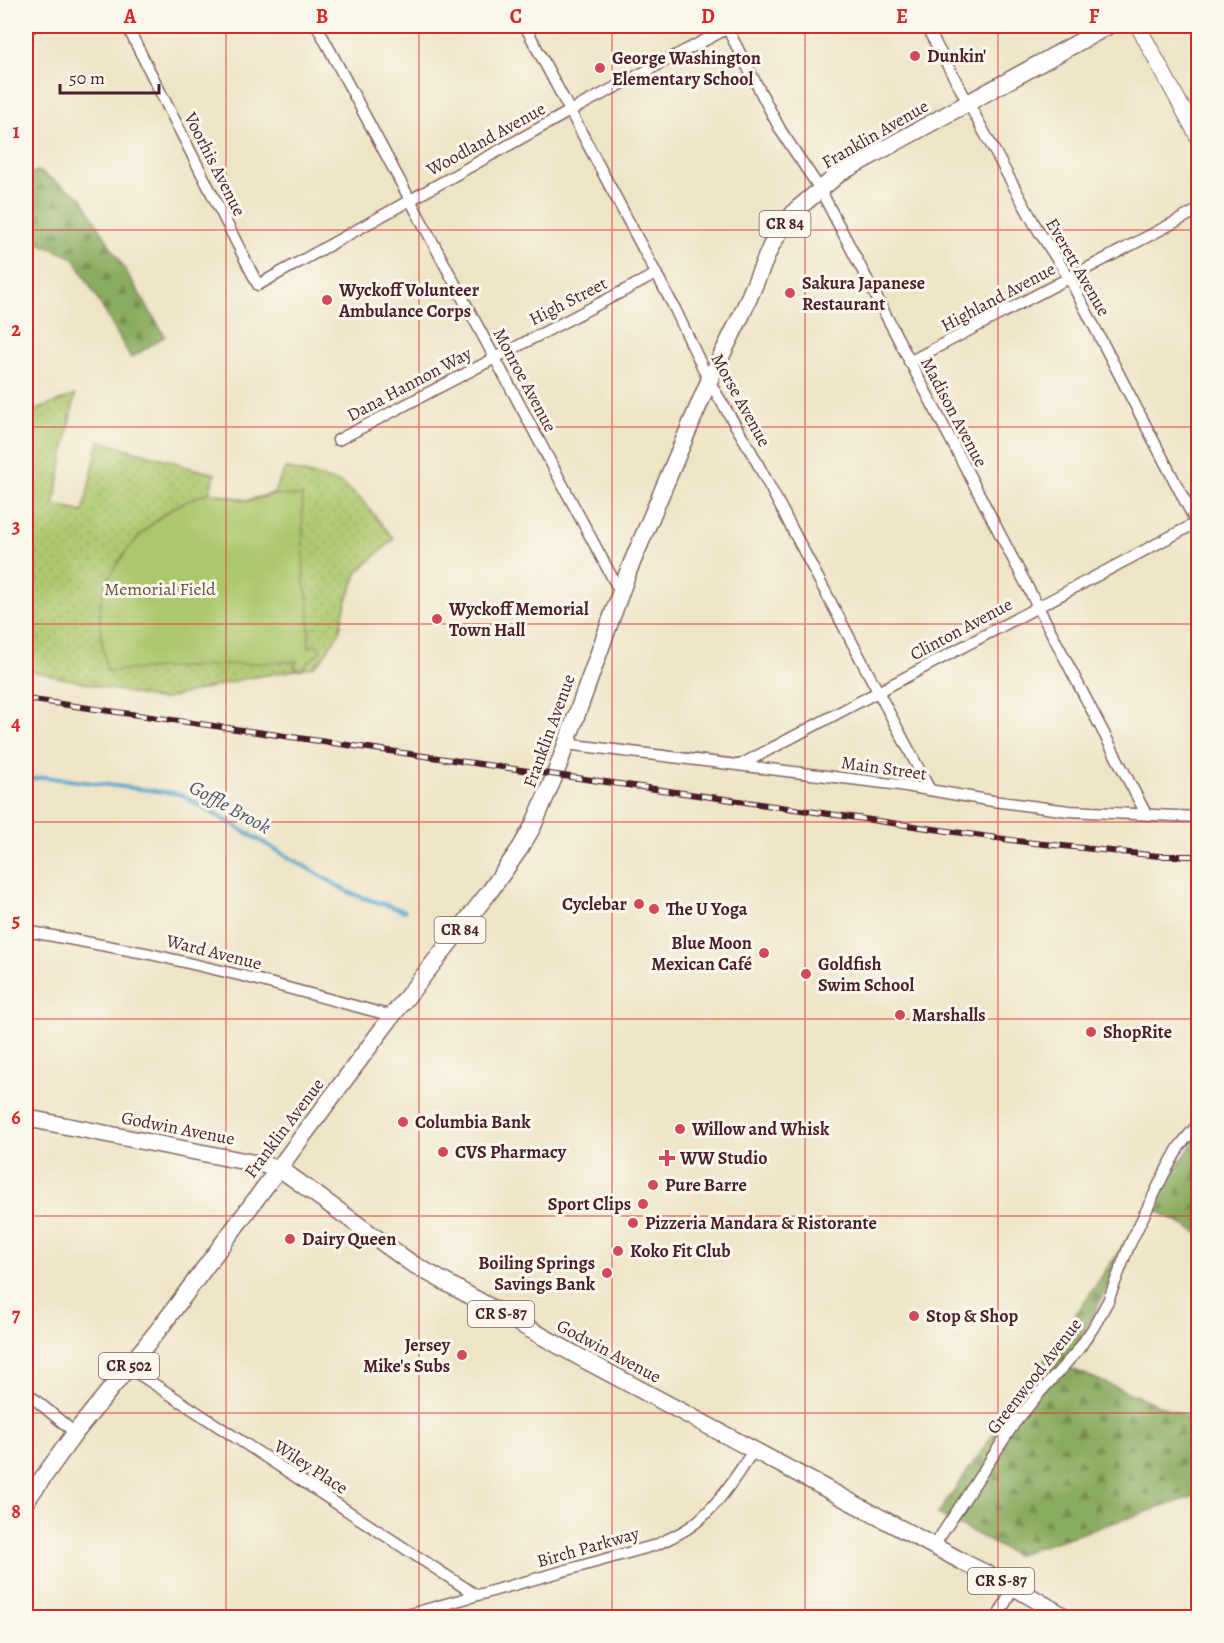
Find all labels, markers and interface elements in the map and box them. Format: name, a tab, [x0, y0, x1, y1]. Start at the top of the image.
text: A	[123, 3, 137, 30]
text: B	[316, 3, 328, 30]
text: C	[510, 3, 522, 30]
text: D	[701, 3, 715, 30]
text: E	[896, 3, 908, 30]
text: F	[1089, 3, 1100, 30]
place label: Dunkin'	[927, 44, 986, 68]
place label: George Washington Elementary School	[612, 46, 761, 91]
marker: Dunkin'	[908, 49, 922, 63]
scale bar	[60, 57, 159, 95]
marker: George Washington Elementary School	[593, 61, 607, 75]
text: 50 m	[69, 66, 105, 90]
street label: Franklin Avenue	[817, 94, 933, 174]
street label: Woodland Avenue	[421, 96, 550, 182]
street label: Voorhis Avenue	[178, 107, 251, 220]
text: 1	[12, 118, 20, 145]
road number: CR 84	[760, 211, 810, 237]
street label: Everett Avenue	[1040, 213, 1116, 321]
street label: Highland Avenue	[936, 257, 1060, 337]
street label: High Street	[525, 271, 611, 331]
place label: Sakura Japanese Restaurant	[802, 271, 925, 316]
place label: Wyckoff Volunteer Ambulance Corps	[338, 278, 480, 323]
marker: Sakura Japanese Restaurant	[783, 286, 797, 300]
marker: Wyckoff Volunteer Ambulance Corps	[320, 293, 334, 307]
text: 2	[11, 316, 21, 343]
street label: Monroe Avenue	[487, 324, 563, 436]
street label: Dana Hannon Way	[342, 341, 476, 427]
street label: Morse Avenue	[705, 349, 777, 451]
street label: Madison Avenue	[915, 353, 993, 471]
text: 3	[12, 513, 20, 540]
park label: Memorial Field	[104, 577, 216, 601]
street label: Clinton Avenue	[906, 592, 1016, 666]
place label: Wyckoff Memorial Town Hall	[448, 597, 589, 642]
marker: Wyckoff Memorial Town Hall	[430, 612, 444, 626]
street label: Franklin Avenue	[517, 671, 581, 791]
text: 4	[11, 710, 21, 737]
street label: Main Street	[840, 750, 928, 786]
water label: Goffle Brook	[184, 774, 276, 841]
place label: Cyclebar	[562, 892, 628, 916]
marker: Cyclebar	[632, 897, 646, 911]
place label: The U Yoga	[666, 897, 748, 921]
marker: The U Yoga	[647, 902, 661, 916]
text: 5	[12, 907, 20, 934]
road number: CR 84	[434, 917, 486, 943]
street label: Ward Avenue	[163, 928, 264, 975]
place label: Blue Moon Mexican Café	[651, 931, 752, 976]
marker: Blue Moon Mexican Café	[757, 946, 771, 960]
place label: Goldfish Swim School	[818, 952, 915, 997]
marker: Goldfish Swim School	[799, 967, 813, 981]
place label: Marshalls	[912, 1003, 986, 1027]
marker: Marshalls	[893, 1008, 907, 1022]
place label: ShopRite	[1103, 1020, 1172, 1044]
marker: ShopRite	[1084, 1025, 1098, 1039]
street label: Franklin Avenue	[239, 1073, 329, 1183]
text: 6	[11, 1104, 21, 1131]
street label: Godwin Avenue	[119, 1105, 237, 1151]
place label: Columbia Bank	[415, 1110, 531, 1134]
marker: Columbia Bank	[396, 1115, 410, 1129]
place label: Willow and Whisk	[691, 1117, 830, 1141]
marker: Willow and Whisk	[673, 1122, 687, 1136]
place label: CVS Pharmacy	[455, 1140, 567, 1164]
marker: CVS Pharmacy	[436, 1145, 450, 1159]
place label: WW Studio	[679, 1146, 767, 1170]
marker: WW Studio	[658, 1149, 676, 1167]
place label: Pure Barre	[665, 1173, 747, 1197]
marker: Pure Barre	[646, 1178, 660, 1192]
place label: Sport Clips	[548, 1192, 631, 1216]
marker: Sport Clips	[636, 1197, 650, 1211]
place label: Pizzeria Mandara & Ristorante	[645, 1211, 877, 1235]
marker: Pizzeria Mandara & Ristorante	[626, 1216, 640, 1230]
place label: Dairy Queen	[302, 1227, 396, 1251]
marker: Dairy Queen	[283, 1232, 297, 1246]
place label: Koko Fit Club	[630, 1239, 730, 1263]
marker: Koko Fit Club	[611, 1244, 625, 1258]
place label: Boiling Springs Savings Bank	[478, 1251, 596, 1296]
marker: Boiling Springs Savings Bank	[600, 1266, 614, 1280]
text: 7	[12, 1301, 21, 1328]
road number: CR S-87	[468, 1301, 534, 1327]
place label: Stop & Shop	[926, 1304, 1018, 1328]
marker: Stop & Shop	[907, 1309, 921, 1323]
street label: Godwin Avenue	[553, 1313, 665, 1389]
street label: Greenwood Avenue	[981, 1313, 1087, 1439]
place label: Jersey Mike's Subs	[363, 1333, 451, 1378]
marker: Jersey Mike's Subs	[455, 1348, 469, 1362]
road number: CR 502	[99, 1353, 159, 1379]
street label: Wiley Place	[269, 1434, 352, 1500]
text: 8	[11, 1498, 21, 1525]
street label: Birch Parkway	[534, 1521, 643, 1573]
road number: CR S-87	[968, 1568, 1034, 1594]

